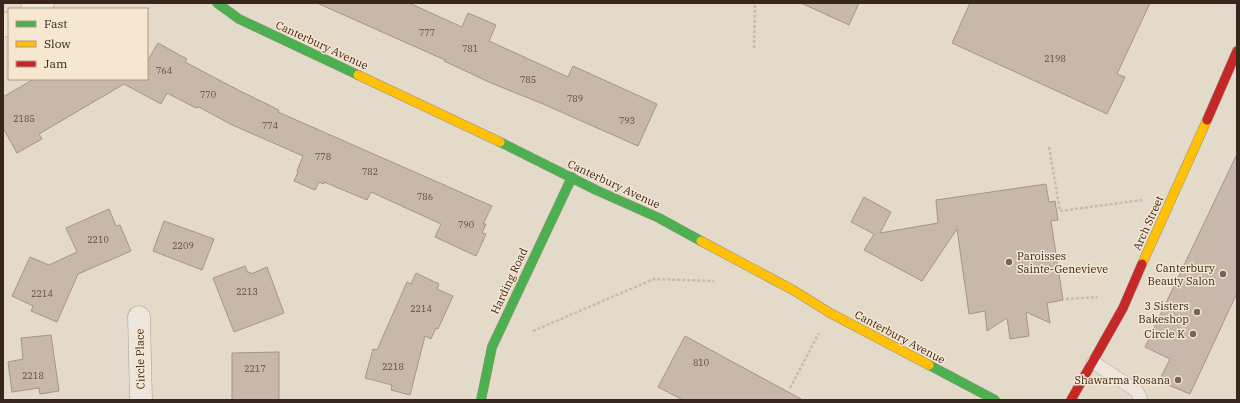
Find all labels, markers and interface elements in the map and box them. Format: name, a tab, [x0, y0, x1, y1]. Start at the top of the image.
legend	[8, 8, 148, 80]
text: Fast	[44, 16, 68, 31]
street label: Canterbury Avenue	[274, 17, 371, 73]
house number: 777	[419, 27, 435, 38]
text: Slow	[44, 36, 71, 51]
house number: 781	[462, 43, 478, 54]
house number: 2198	[1044, 53, 1066, 64]
text: Jam	[44, 56, 68, 71]
house number: 764	[156, 65, 172, 76]
house number: 785	[520, 74, 536, 85]
house number: 770	[200, 89, 216, 100]
house number: 789	[567, 93, 583, 104]
house number: 2185	[13, 113, 35, 124]
house number: 793	[619, 115, 635, 126]
house number: 774	[262, 120, 278, 131]
house number: 778	[315, 151, 331, 162]
street label: Canterbury Avenue	[566, 156, 663, 212]
house number: 782	[362, 166, 378, 177]
house number: 786	[417, 191, 433, 202]
street label: Arch Street	[1130, 193, 1166, 253]
house number: 790	[458, 219, 474, 230]
house number: 2210	[87, 234, 109, 245]
house number: 2209	[172, 240, 194, 251]
street label: Harding Road	[488, 245, 531, 316]
place label: Paroisses Sainte-Genevieve	[1017, 249, 1108, 276]
marker: Paroisses Sainte-Genevieve	[1004, 257, 1014, 267]
place label: Canterbury Beauty Salon	[1148, 261, 1215, 288]
marker: Canterbury Beauty Salon	[1218, 269, 1228, 279]
house number: 2213	[236, 286, 258, 297]
house number: 2214	[31, 288, 53, 299]
place label: 3 Sisters Bakeshop	[1138, 299, 1189, 326]
house number: 2214	[410, 303, 432, 314]
street label: Canterbury Avenue	[852, 307, 948, 367]
marker: 3 Sisters Bakeshop	[1192, 307, 1202, 317]
place label: Circle K	[1144, 327, 1185, 341]
street label: Circle Place	[132, 329, 148, 389]
marker: Circle K	[1188, 329, 1198, 339]
house number: 810	[693, 357, 709, 368]
house number: 2218	[382, 361, 404, 372]
house number: 2217	[244, 363, 266, 374]
house number: 2218	[22, 370, 44, 381]
place label: Shawarma Rosana	[1075, 373, 1170, 387]
marker: Shawarma Rosana	[1173, 375, 1183, 385]

